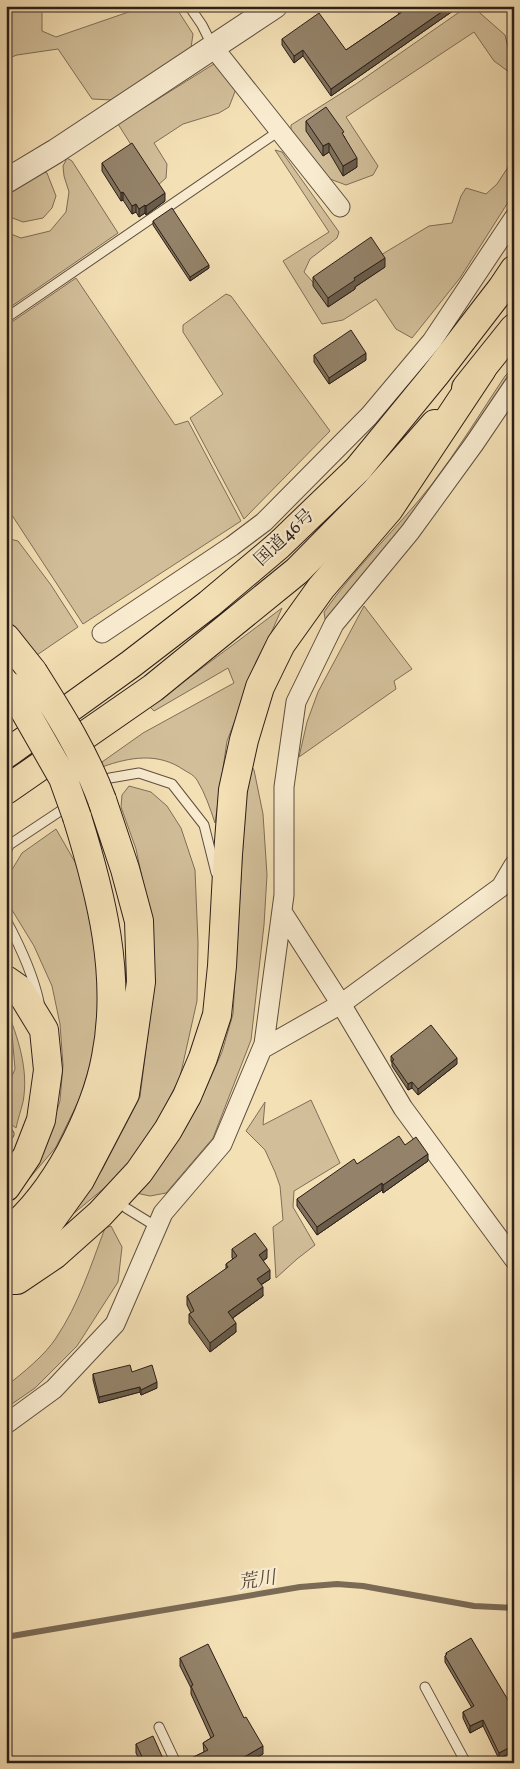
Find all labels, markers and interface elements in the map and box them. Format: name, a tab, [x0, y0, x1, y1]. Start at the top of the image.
street label: 国道46号	[250, 504, 320, 572]
water label: 荒川	[236, 1565, 280, 1597]

